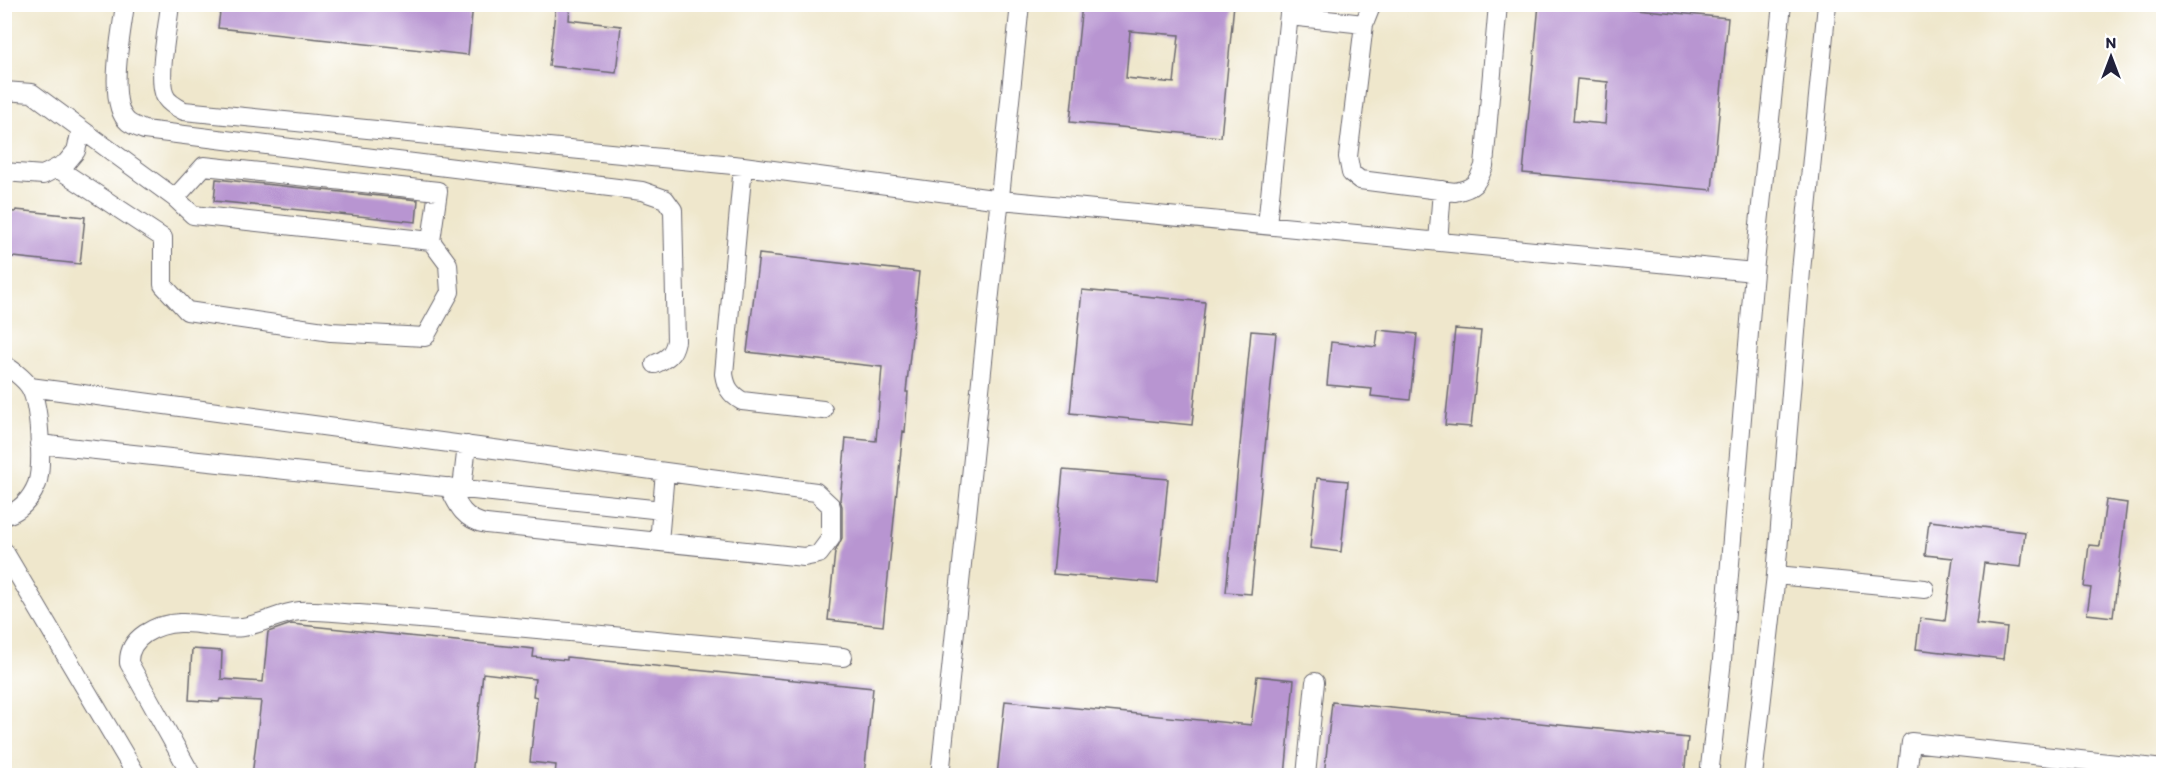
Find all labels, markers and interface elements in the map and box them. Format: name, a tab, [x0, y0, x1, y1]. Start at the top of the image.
north arrow	[2081, 27, 2141, 87]
text: N	[2106, 33, 2116, 52]

